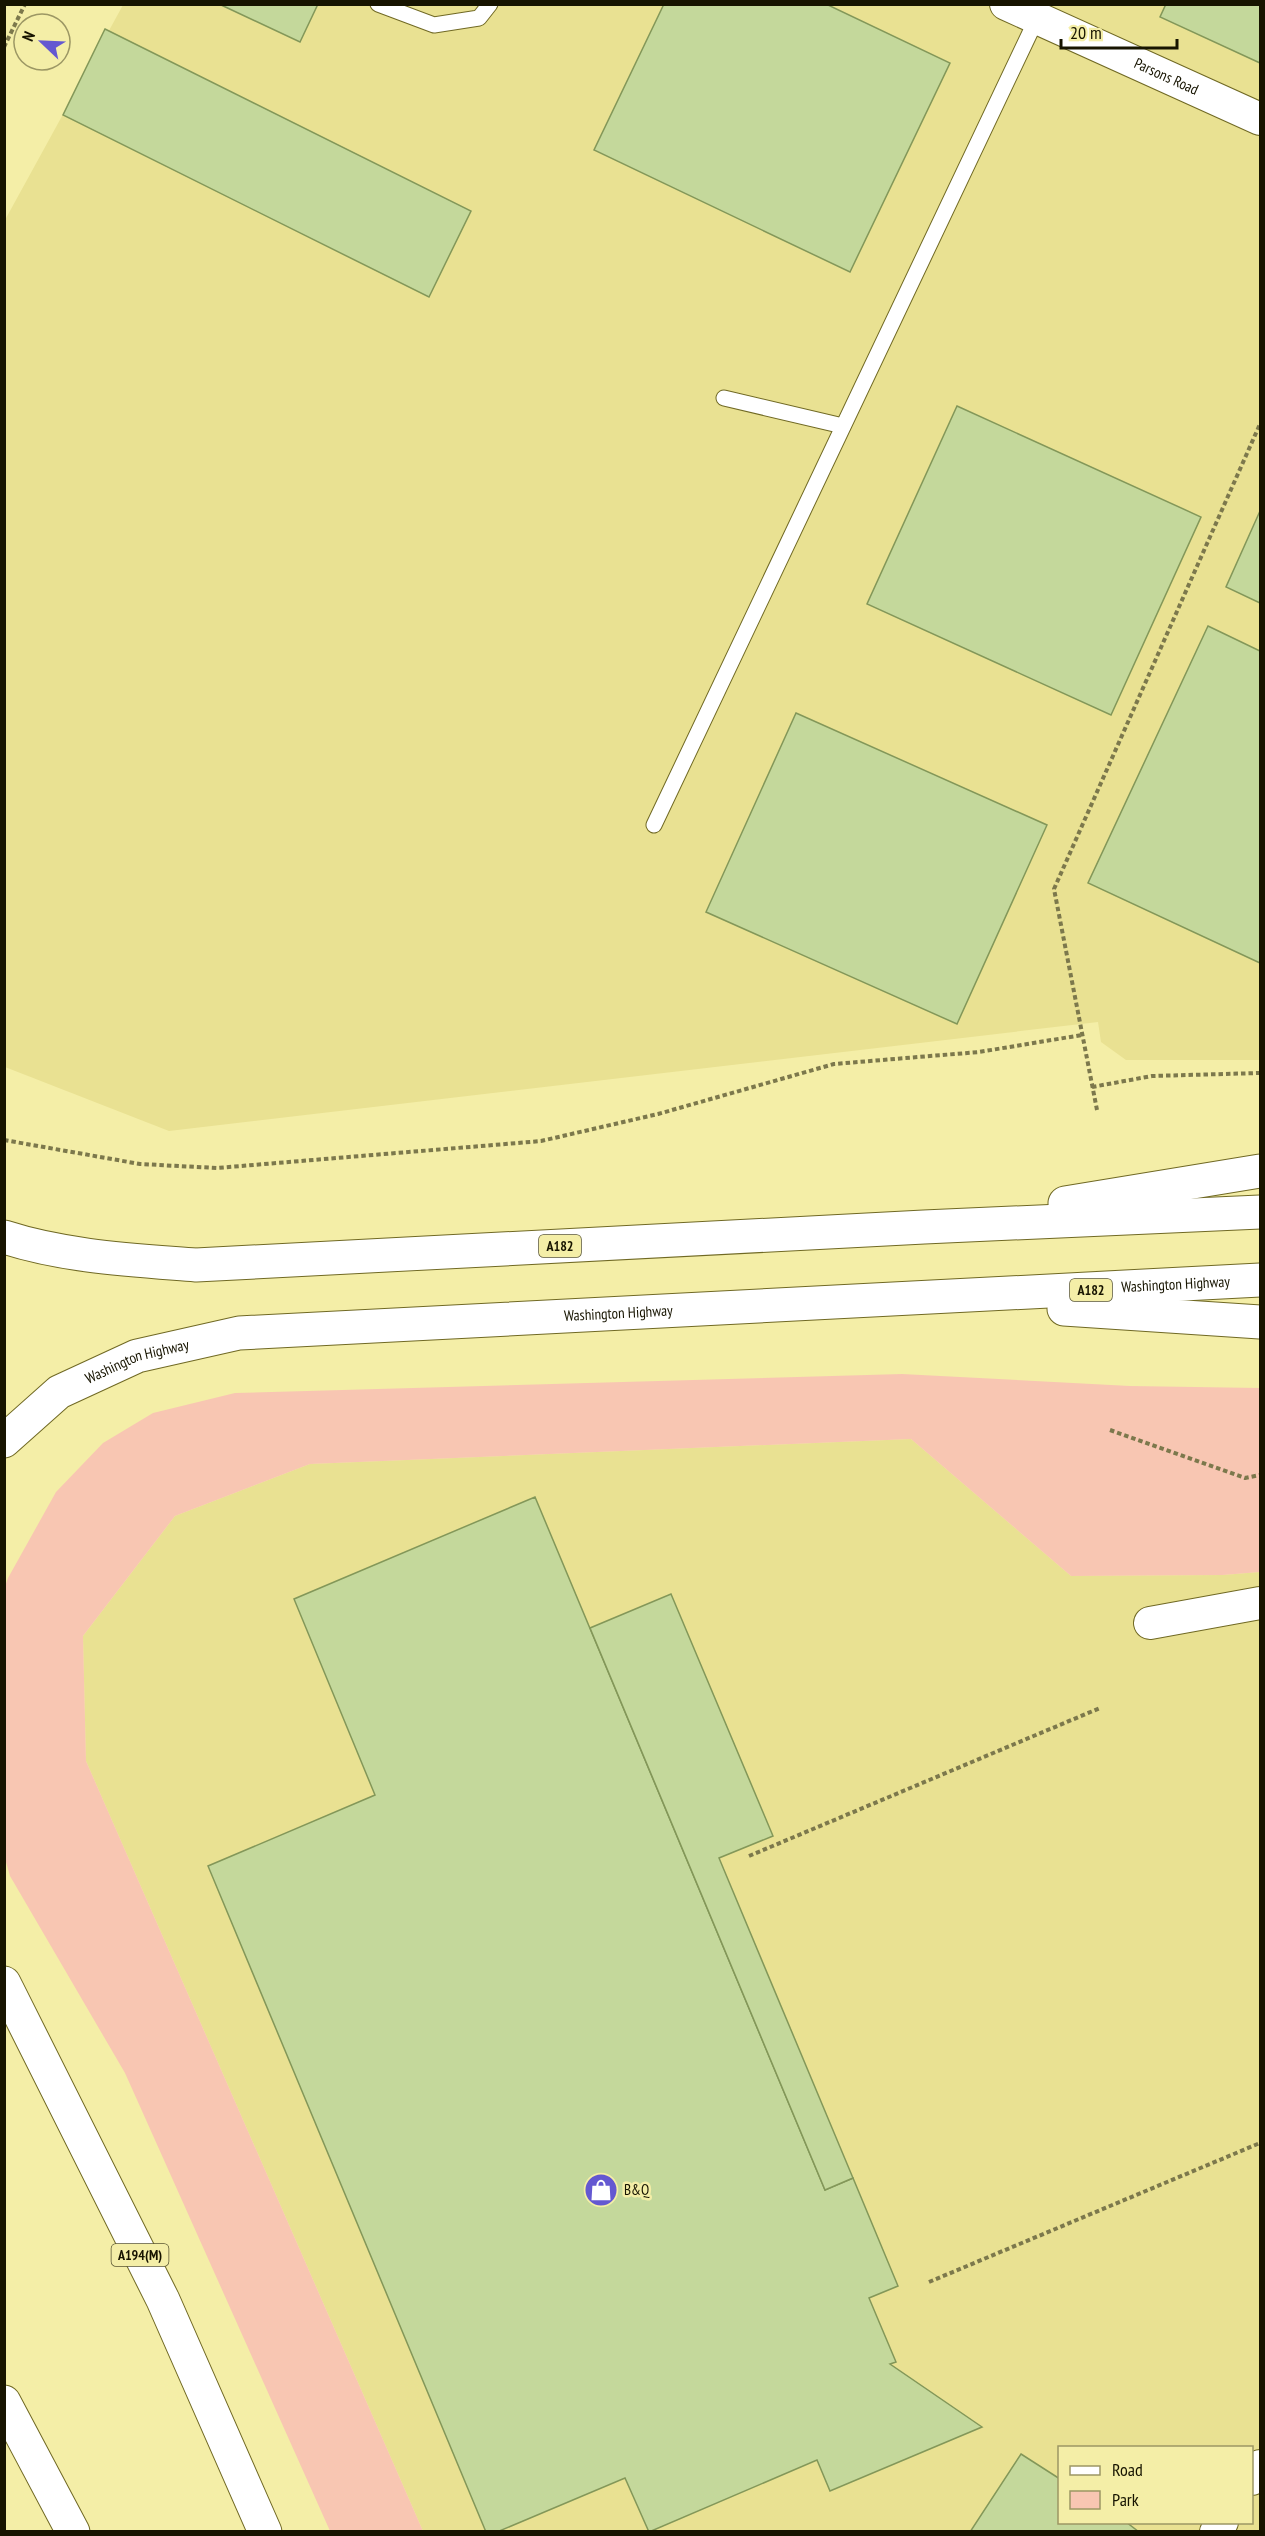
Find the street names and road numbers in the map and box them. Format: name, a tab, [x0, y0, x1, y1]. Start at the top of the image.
street label: Parsons Road	[1131, 53, 1202, 99]
road number: A182	[539, 1235, 581, 1257]
street label: Washington Highway	[1121, 1272, 1231, 1296]
road number: A182	[1070, 1279, 1112, 1301]
street label: Washington Highway	[564, 1300, 674, 1325]
street label: Washington Highway	[82, 1335, 191, 1388]
road number: A194(M)	[112, 2244, 168, 2266]

